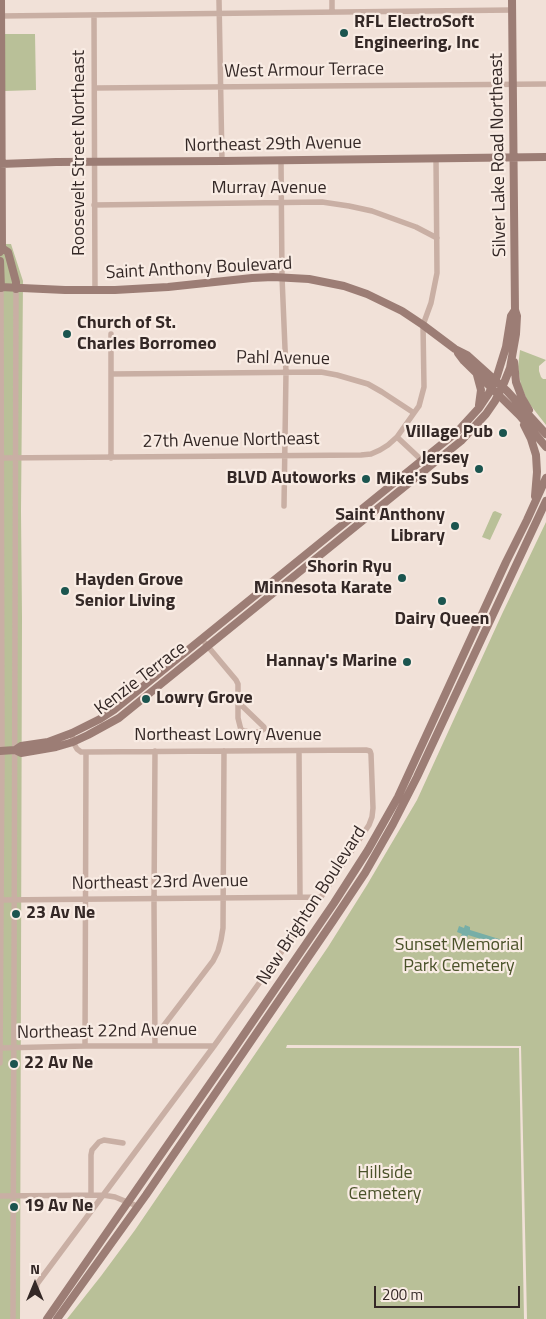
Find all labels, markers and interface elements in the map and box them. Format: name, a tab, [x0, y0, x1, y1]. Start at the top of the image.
place label: RFL ElectroSoft Engineering, Inc	[354, 12, 479, 54]
marker: RFL ElectroSoft Engineering, Inc	[338, 27, 350, 39]
street label: Roosevelt Street Northeast	[69, 50, 91, 256]
street label: Silver Lake Road Northeast	[486, 53, 512, 257]
street label: West Armour Terrace	[224, 59, 384, 83]
street label: Northeast 29th Avenue	[184, 133, 362, 157]
street label: Murray Avenue	[211, 178, 327, 200]
street label: Saint Anthony Boulevard	[105, 253, 293, 285]
place label: Church of St. Charles Borromeo	[77, 313, 216, 356]
marker: Church of St. Charles Borromeo	[61, 328, 73, 340]
street label: Pahl Avenue	[236, 347, 330, 371]
place label: Village Pub	[405, 422, 493, 444]
marker: Village Pub	[497, 427, 509, 439]
street label: 27th Avenue Northeast	[142, 429, 320, 453]
place label: Jersey Mike's Subs	[376, 448, 469, 490]
marker: Jersey Mike's Subs	[473, 463, 485, 475]
place label: BLVD Autoworks	[226, 468, 356, 490]
marker: BLVD Autoworks	[360, 473, 372, 485]
place label: Saint Anthony Library	[335, 505, 445, 548]
marker: Saint Anthony Library	[449, 520, 461, 532]
place label: Shorin Ryu Minnesota Karate	[254, 557, 392, 600]
place label: Hayden Grove Senior Living	[75, 570, 183, 612]
marker: Shorin Ryu Minnesota Karate	[396, 572, 408, 584]
marker: Hayden Grove Senior Living	[59, 585, 71, 597]
marker: Dairy Queen	[436, 595, 448, 607]
place label: Dairy Queen	[395, 609, 489, 631]
street label: Kenzie Terrace	[91, 638, 191, 720]
place label: Hannay's Marine	[266, 651, 397, 673]
marker: Hannay's Marine	[401, 656, 413, 668]
place label: Lowry Grove	[156, 688, 253, 710]
marker: Lowry Grove	[140, 693, 152, 705]
street label: Northeast Lowry Avenue	[134, 725, 322, 747]
street label: New Brighton Boulevard	[253, 823, 371, 989]
street label: Northeast 23rd Avenue	[72, 871, 248, 895]
place label: 23 Av Ne	[26, 903, 95, 925]
marker: 23 Av Ne	[10, 908, 22, 920]
park label: Sunset Memorial Park Cemetery	[395, 935, 523, 978]
street label: Northeast 22nd Avenue	[17, 1020, 197, 1044]
place label: 22 Av Ne	[24, 1053, 93, 1075]
marker: 22 Av Ne	[8, 1058, 20, 1070]
park label: Hillside Cemetery	[348, 1163, 422, 1206]
place label: 19 Av Ne	[24, 1196, 93, 1218]
marker: 19 Av Ne	[8, 1201, 20, 1213]
text: N	[30, 1258, 40, 1279]
north arrow	[10, 1259, 60, 1309]
scale bar	[376, 1276, 522, 1308]
text: 200 m	[382, 1283, 423, 1306]

